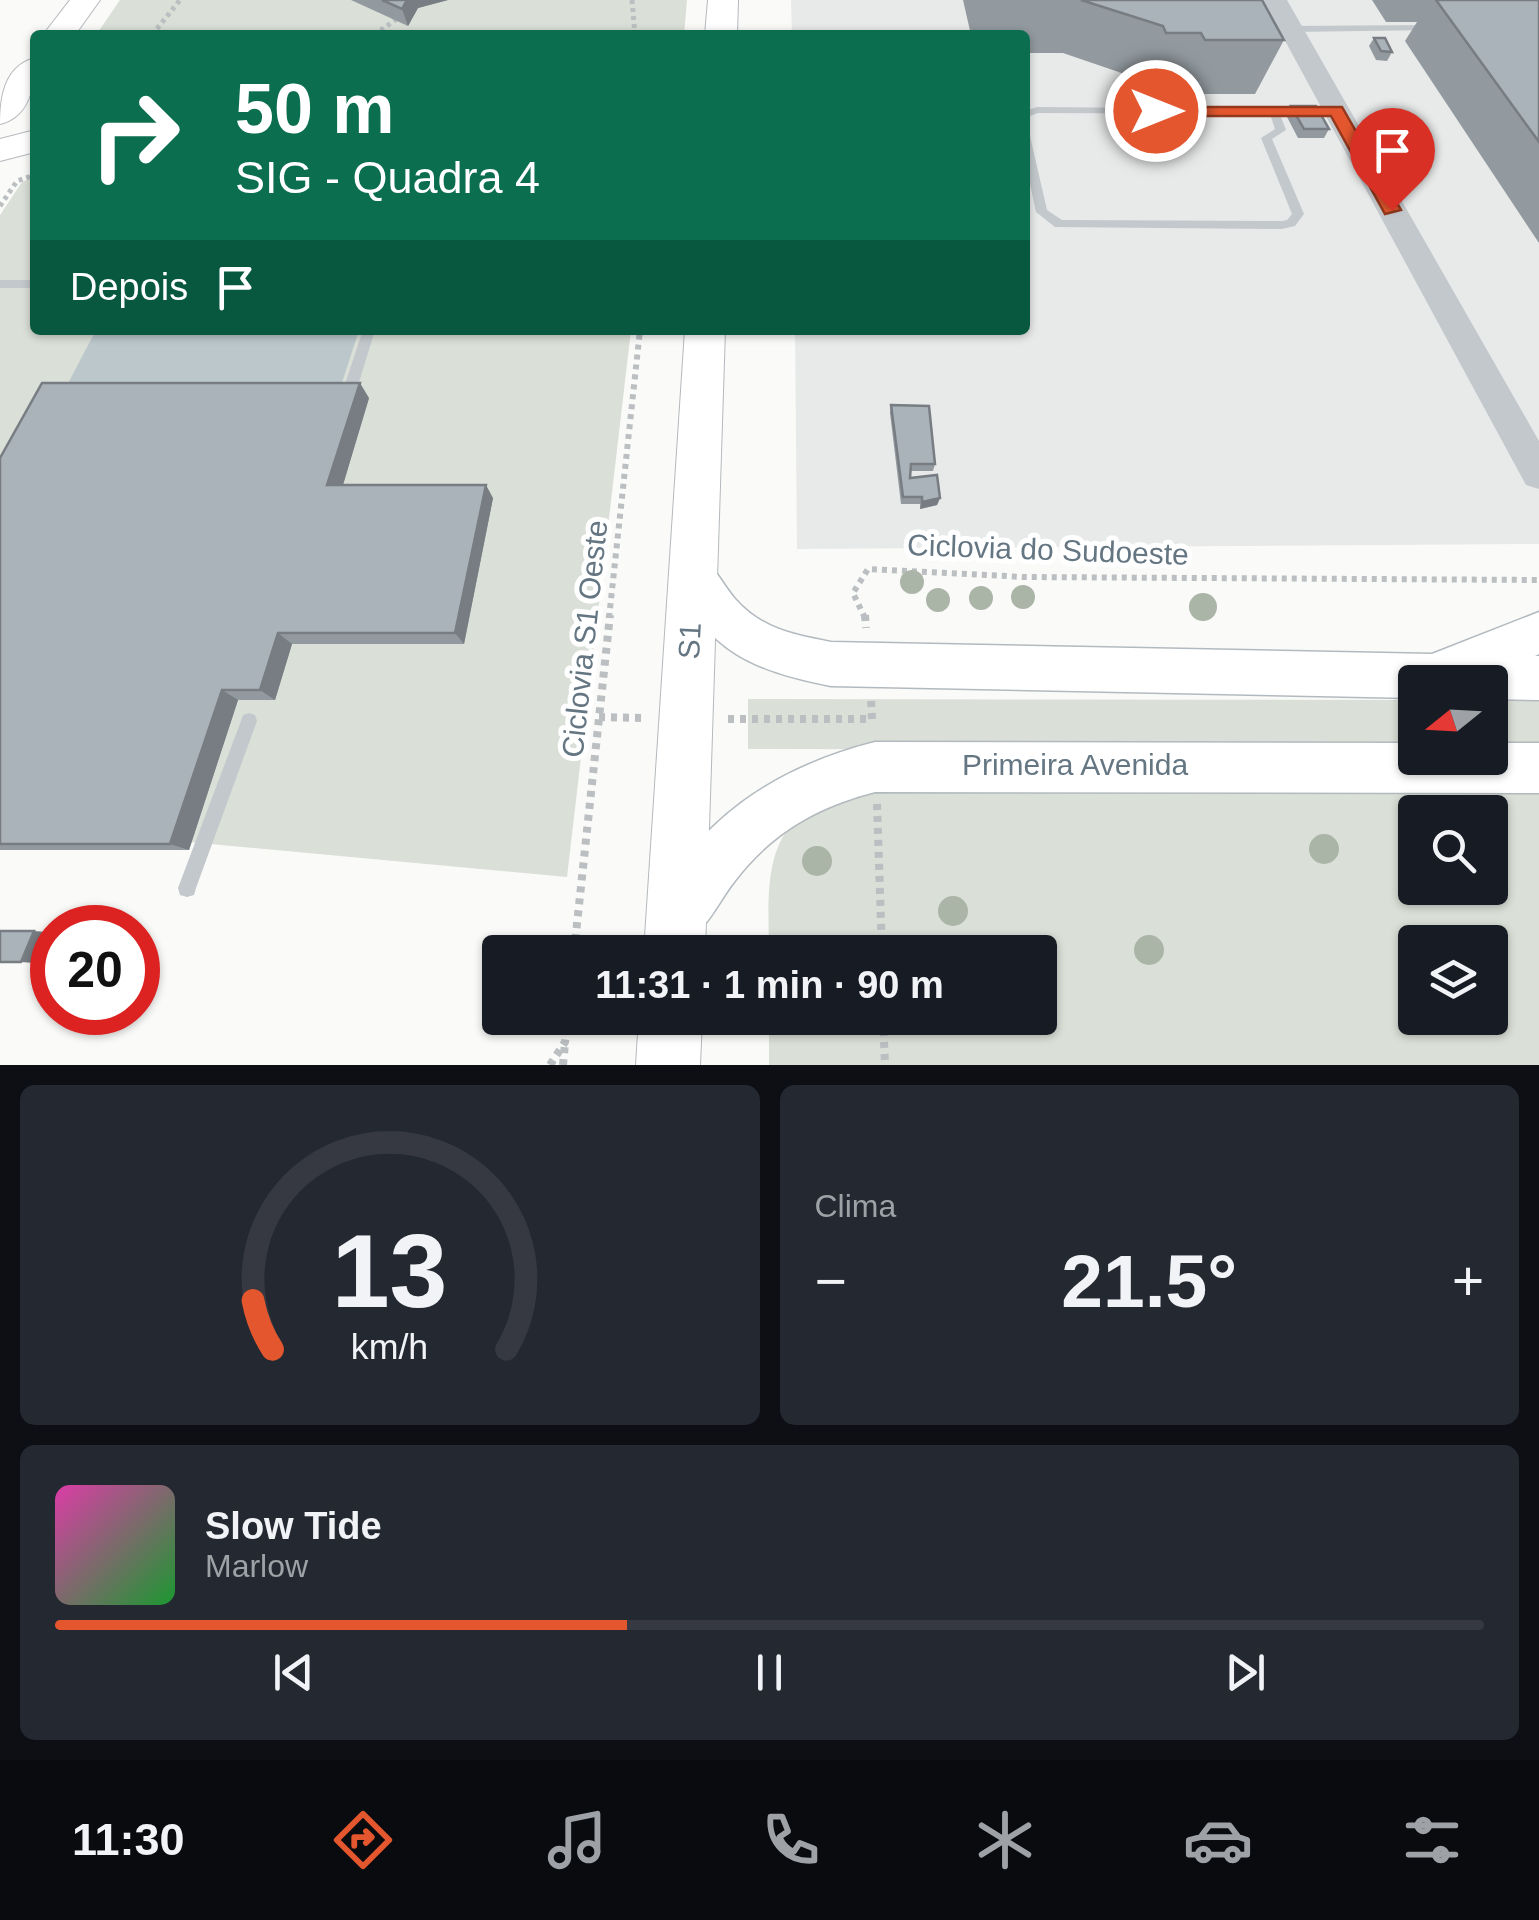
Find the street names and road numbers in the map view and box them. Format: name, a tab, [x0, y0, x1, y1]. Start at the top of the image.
street label: Ciclovia S1 Oeste	[556, 519, 613, 759]
street label: Ciclovia do Sudoeste	[907, 528, 1189, 571]
street label: S1	[672, 622, 707, 660]
street label: Primeira Avenida	[962, 748, 1188, 781]

